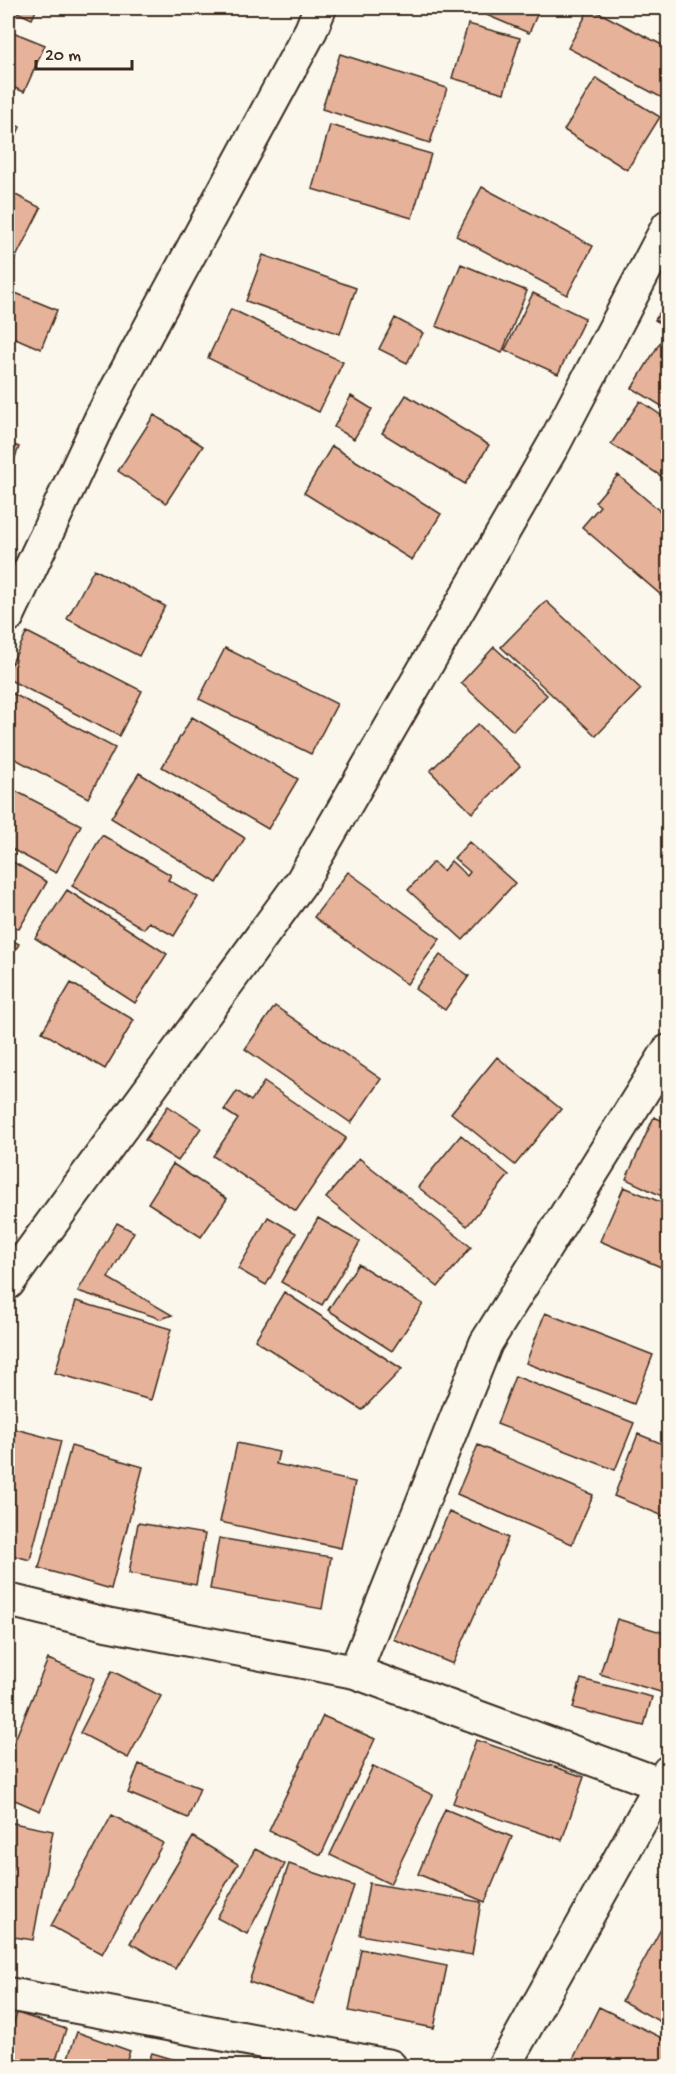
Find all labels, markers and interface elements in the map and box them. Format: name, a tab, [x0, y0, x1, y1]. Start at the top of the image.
scale bar	[36, 33, 132, 71]
text: 20 m	[45, 46, 81, 67]

